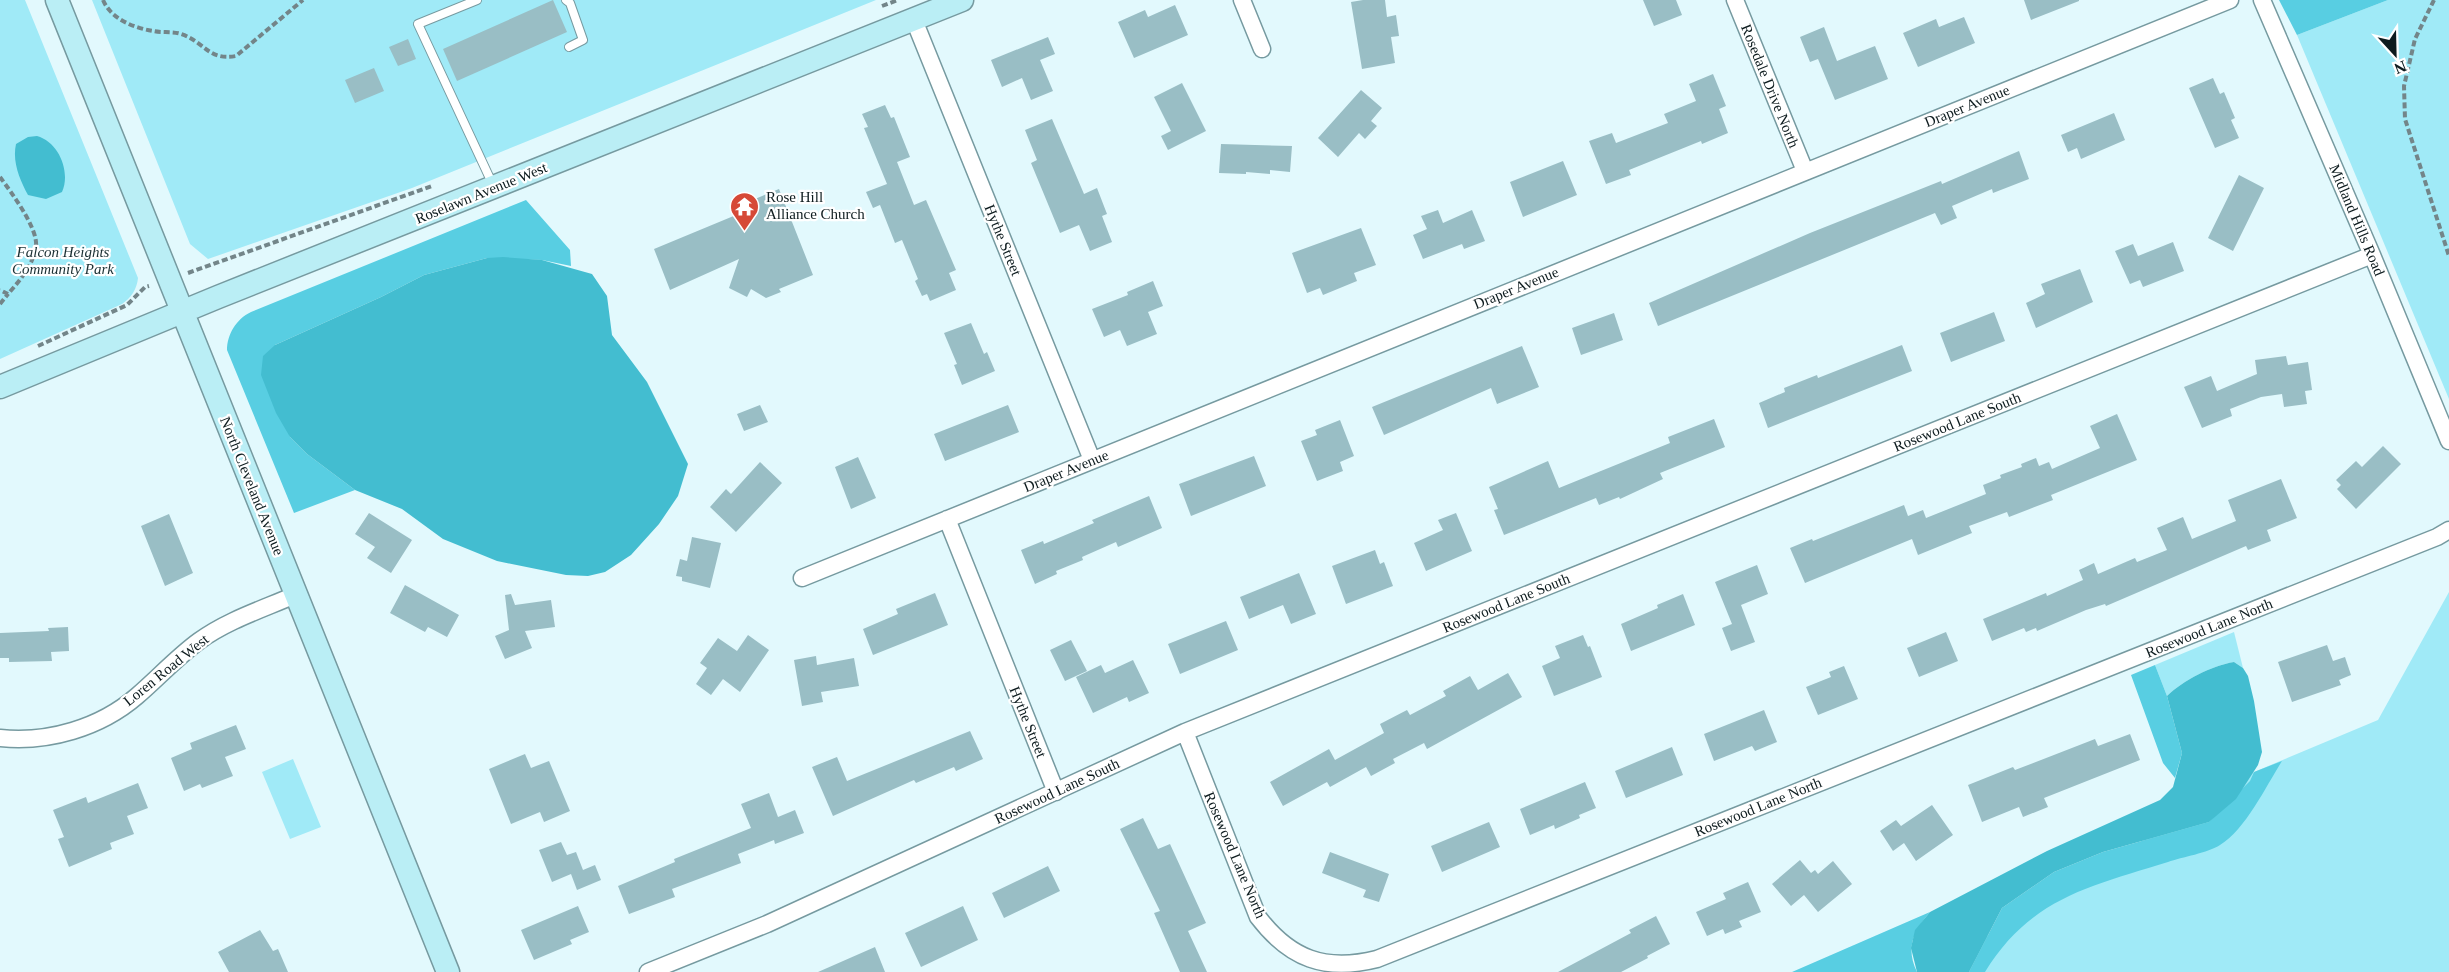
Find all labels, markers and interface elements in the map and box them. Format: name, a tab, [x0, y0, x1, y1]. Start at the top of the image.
street label: Rosedale Drive North	[1738, 22, 1802, 150]
north arrow	[2365, 24, 2425, 84]
text: N	[2391, 57, 2409, 78]
street label: Draper Avenue	[1922, 82, 2012, 130]
street label: Roselawn Avenue West	[413, 159, 550, 227]
street label: Midland Hills Road	[2326, 162, 2388, 278]
place label: Rose Hill Alliance Church	[766, 189, 865, 222]
temple icon: Rose Hill Alliance Church	[729, 190, 761, 232]
street label: Hythe Street	[981, 202, 1025, 279]
park label: Falcon Heights Community Park	[12, 244, 114, 277]
street label: Draper Avenue	[1471, 264, 1561, 312]
street label: Rosewood Lane South	[1891, 389, 2023, 455]
street label: North Cleveland Avenue	[217, 414, 287, 558]
street label: Draper Avenue	[1021, 447, 1111, 495]
street label: Rosewood Lane South	[1440, 570, 1572, 636]
street label: Rosewood Lane North	[2143, 595, 2275, 661]
street label: Loren Road West	[120, 630, 212, 709]
street label: Hythe Street	[1006, 684, 1050, 761]
street label: Rosewood Lane South	[992, 755, 1122, 827]
street label: Rosewood Lane North	[1692, 774, 1824, 840]
street label: Rosewood Lane North	[1201, 789, 1269, 921]

